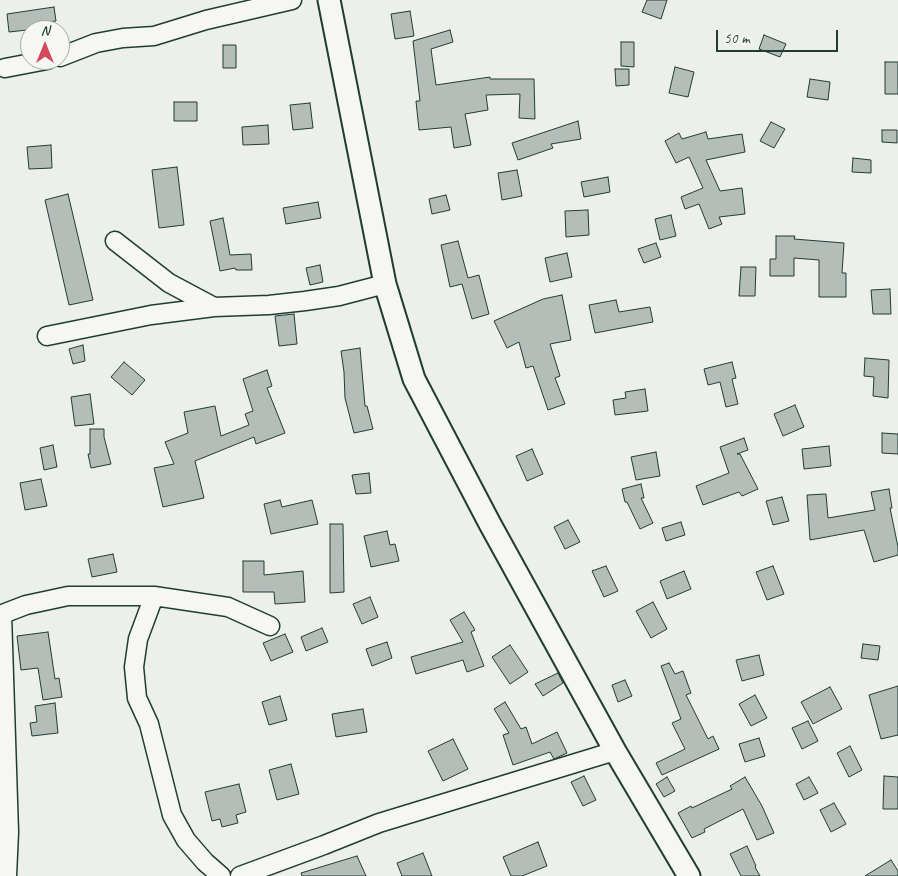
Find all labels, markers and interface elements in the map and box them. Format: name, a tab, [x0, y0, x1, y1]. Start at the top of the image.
north arrow	[20, 20, 70, 70]
scale bar	[718, 20, 840, 52]
text: N	[41, 22, 49, 39]
text: 50 m	[724, 29, 750, 48]

